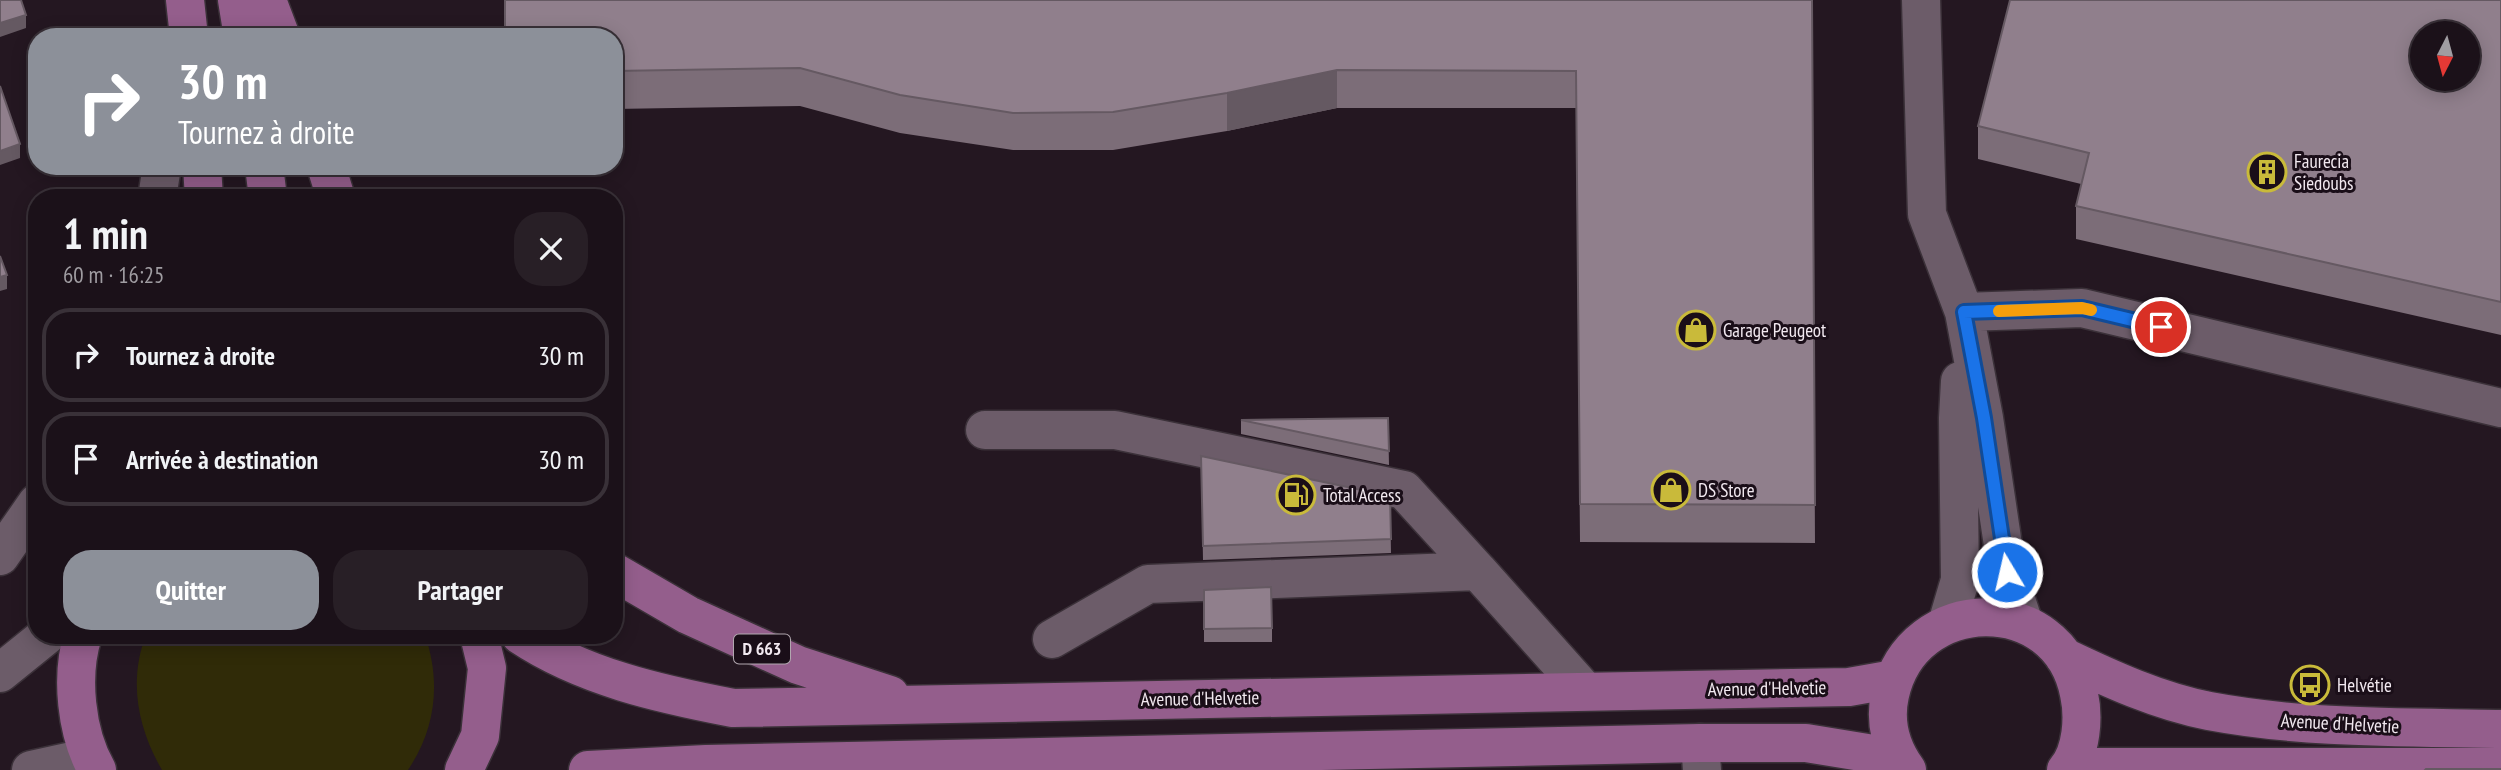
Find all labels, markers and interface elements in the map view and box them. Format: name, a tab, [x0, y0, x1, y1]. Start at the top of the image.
north arrow	[2410, 21, 2480, 91]
map controls	[2410, 21, 2480, 91]
text: 30 m	[178, 49, 267, 113]
icon: right	[63, 56, 154, 147]
text: Tournez à droite	[178, 111, 355, 153]
place label: Faurecia Siedoubs	[2294, 149, 2353, 195]
building icon: Faurecia Siedoubs	[2246, 151, 2288, 193]
text: 1 min	[63, 206, 148, 261]
button: close	[514, 212, 588, 286]
text: 60 m · 16:25	[63, 260, 164, 289]
pin	[2131, 297, 2191, 357]
icon: arrive	[2142, 308, 2180, 346]
shop icon: Garage Peugeot	[1675, 309, 1717, 351]
place label: Garage Peugeot	[1723, 318, 1827, 342]
icon: right	[67, 336, 105, 374]
text: Tournez à droite	[126, 339, 275, 372]
text: 30 m	[538, 339, 584, 372]
icon: arrive	[67, 440, 105, 478]
text: Arrivée à destination	[126, 443, 318, 476]
text: 30 m	[538, 443, 584, 476]
shop icon: DS Store	[1650, 469, 1692, 511]
fuel station icon: Total Access	[1275, 474, 1317, 516]
place label: DS Store	[1698, 478, 1755, 502]
place label: Total Access	[1323, 483, 1401, 507]
position arrow	[1970, 535, 2044, 609]
button: Quitter	[63, 550, 319, 630]
button: Partager	[333, 550, 588, 630]
road number: D 663	[734, 634, 790, 664]
bus stop icon: Helvétie	[2289, 664, 2331, 706]
place label: Helvétie	[2337, 673, 2392, 697]
street label: Avenue d'Helvetie	[1707, 675, 1827, 701]
street label: Avenue d'Helvetie	[1140, 685, 1260, 711]
street label: Avenue d'Helvetie	[2280, 708, 2400, 738]

